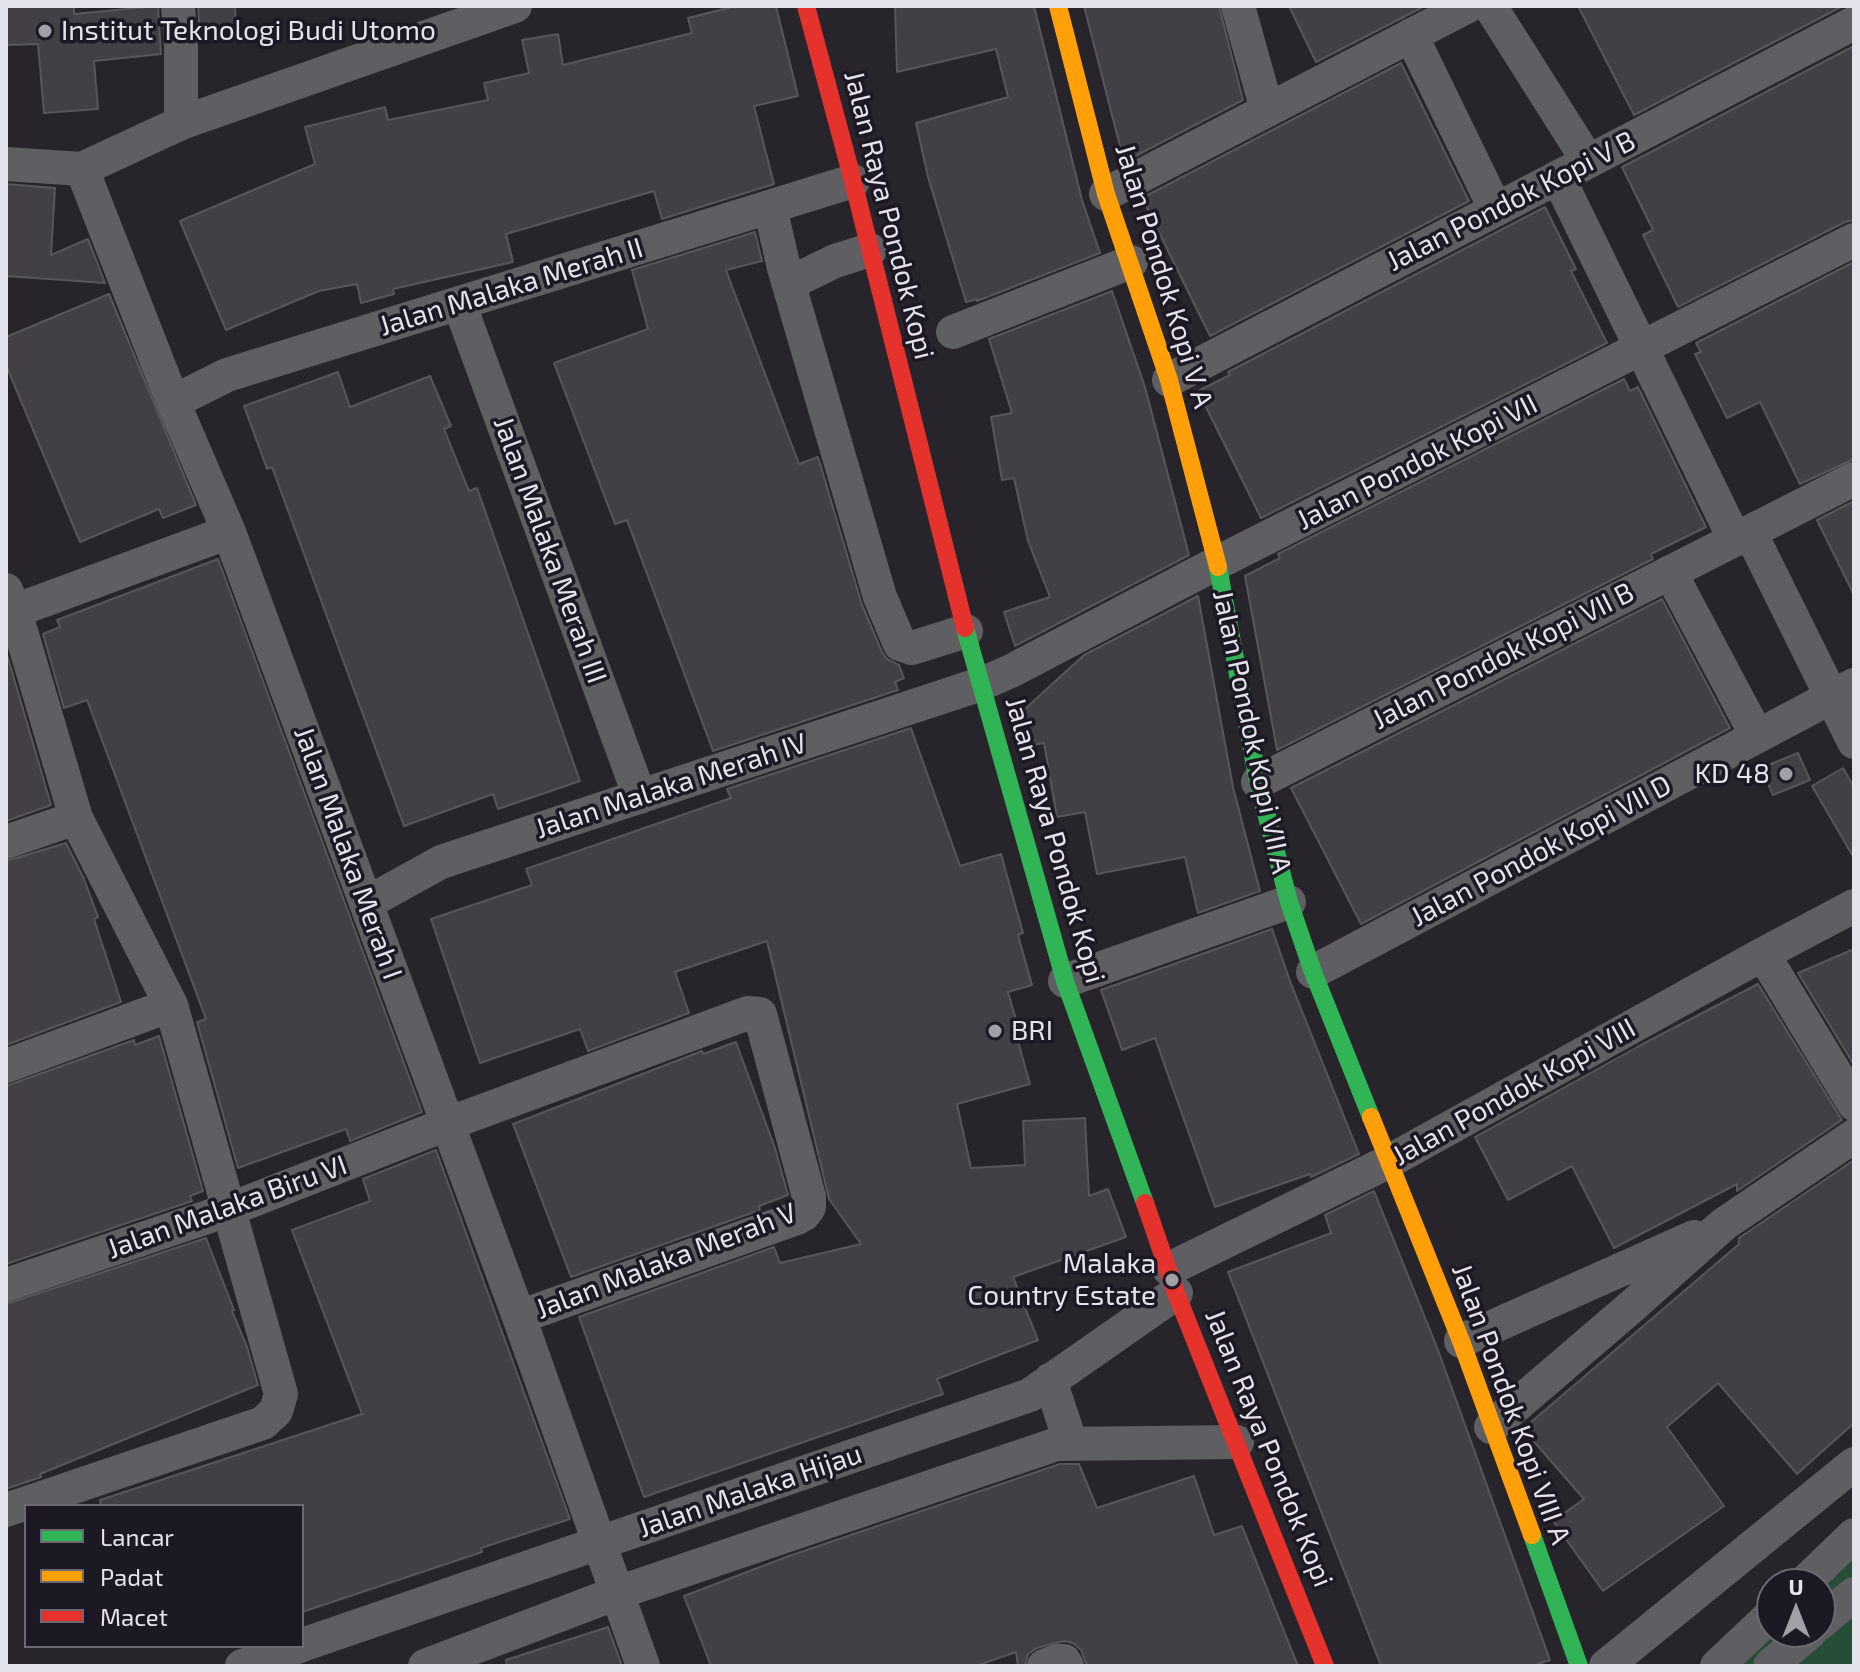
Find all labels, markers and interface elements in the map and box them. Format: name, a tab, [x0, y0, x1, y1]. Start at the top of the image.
place label: Institut Teknologi Budi Utomo	[61, 14, 436, 48]
marker: Institut Teknologi Budi Utomo	[36, 22, 54, 40]
street label: Jalan Raya Pondok Kopi	[837, 67, 941, 363]
street label: Jalan Pondok Kopi V B	[1381, 124, 1641, 278]
street label: Jalan Pondok Kopi V A	[1108, 140, 1220, 412]
street label: Jalan Malaka Merah II	[375, 231, 647, 343]
street label: Jalan Pondok Kopi VII	[1291, 387, 1543, 537]
street label: Jalan Malaka Merah III	[486, 412, 614, 688]
street label: Jalan Pondok Kopi VII B	[1367, 575, 1639, 737]
street label: Jalan Pondok Kopi VII A	[1206, 587, 1298, 877]
street label: Jalan Raya Pondok Kopi	[998, 693, 1112, 987]
street label: Jalan Malaka Merah I	[287, 722, 409, 984]
street label: Jalan Malaka Merah IV	[531, 726, 811, 846]
place label: KD 48	[1694, 757, 1770, 791]
marker: KD 48	[1777, 765, 1795, 783]
street label: Jalan Pondok Kopi VII D	[1405, 768, 1677, 934]
street label: Jalan Pondok Kopi VIII	[1387, 1011, 1641, 1173]
place label: BRI	[1011, 1014, 1053, 1048]
marker: BRI	[986, 1022, 1004, 1040]
street label: Jalan Malaka Biru VI	[103, 1148, 351, 1266]
street label: Jalan Malaka Merah V	[531, 1196, 801, 1326]
place label: Malaka Country Estate	[967, 1247, 1156, 1313]
street label: Jalan Pondok Kopi VIII A	[1445, 1259, 1577, 1549]
marker: Malaka Country Estate	[1163, 1271, 1181, 1289]
street label: Jalan Raya Pondok Kopi	[1198, 1304, 1340, 1592]
street label: Jalan Malaka Hijau	[634, 1437, 866, 1545]
legend	[24, 1504, 304, 1648]
text: Lancar	[100, 1522, 174, 1551]
text: Padat	[100, 1562, 163, 1591]
north arrow	[1756, 1568, 1836, 1648]
text: U	[1788, 1573, 1804, 1599]
text: Macet	[100, 1602, 168, 1631]

